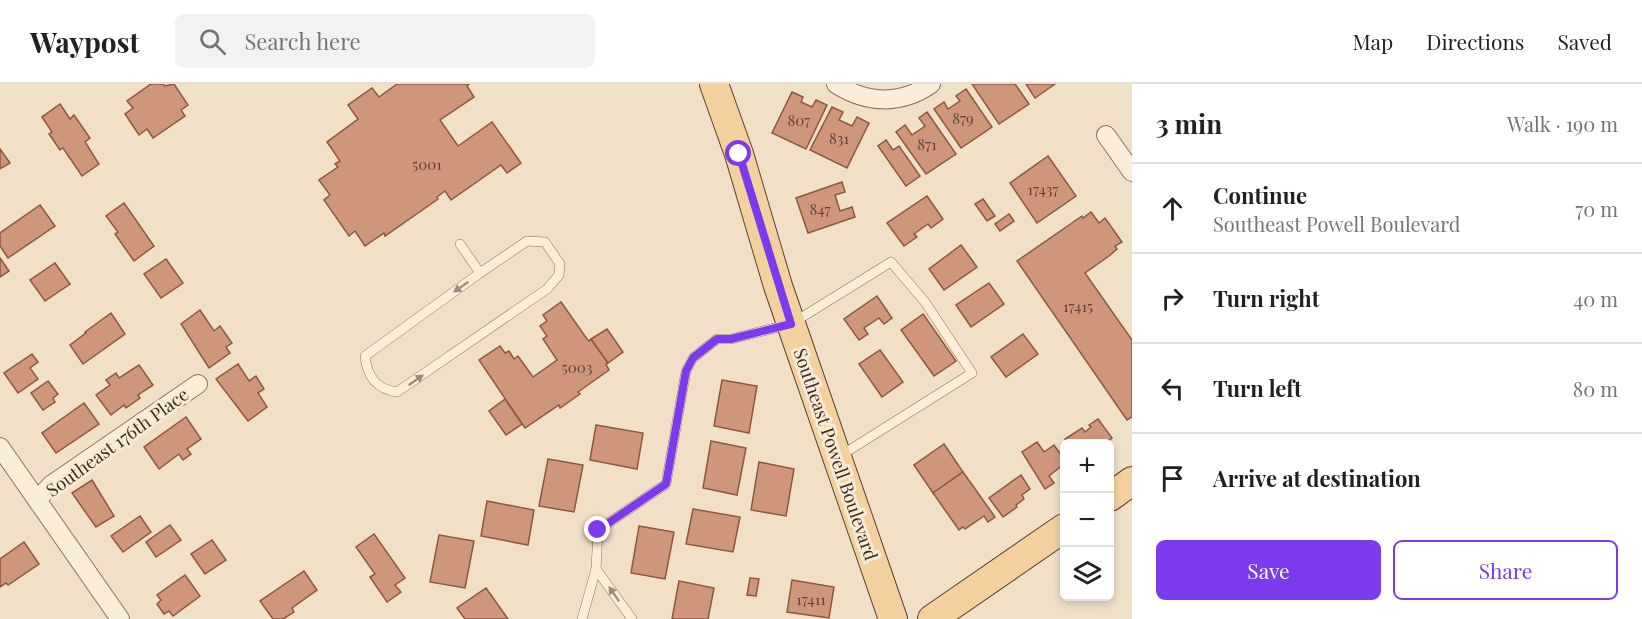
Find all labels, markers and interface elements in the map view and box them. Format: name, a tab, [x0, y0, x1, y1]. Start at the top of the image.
search box	[175, 14, 595, 68]
text: Waypost	[30, 23, 139, 60]
icon: search	[196, 25, 229, 58]
text: Search here	[244, 26, 361, 56]
text: Map	[1352, 27, 1393, 55]
text: Directions	[1426, 27, 1524, 55]
text: Saved	[1557, 27, 1612, 55]
text: 3 min	[1156, 106, 1222, 141]
house number: 879	[952, 108, 974, 128]
house number: 807	[788, 110, 810, 130]
text: Walk · 190 m	[1507, 110, 1618, 137]
house number: 831	[829, 128, 849, 148]
house number: 871	[917, 134, 937, 154]
route start	[725, 140, 751, 166]
house number: 5001	[412, 154, 442, 174]
house number: 17437	[1027, 179, 1059, 199]
text: Continue	[1213, 180, 1307, 210]
icon: ahead	[1156, 192, 1189, 225]
text: 70 m	[1575, 195, 1618, 222]
house number: 847	[809, 199, 831, 219]
text: Southeast Powell Boulevard	[1213, 210, 1460, 237]
one-way arrow	[453, 281, 469, 293]
icon: right	[1156, 282, 1189, 315]
text: Turn right	[1213, 283, 1319, 313]
text: 40 m	[1573, 285, 1618, 312]
house number: 17415	[1063, 296, 1093, 316]
street label: Southeast Powell Boulevard	[788, 345, 884, 564]
house number: 5003	[562, 357, 593, 377]
icon: left	[1156, 372, 1189, 405]
text: Turn left	[1213, 373, 1302, 403]
one-way arrow	[407, 374, 424, 385]
text: 80 m	[1573, 375, 1618, 402]
street label: Southeast 176th Place	[41, 382, 193, 502]
map controls	[1060, 439, 1114, 601]
button: +	[1060, 439, 1114, 493]
icon: arrive	[1156, 462, 1189, 495]
text: Arrive at destination	[1213, 463, 1421, 493]
button: −	[1060, 493, 1114, 547]
route end	[584, 516, 610, 542]
button: Save	[1156, 540, 1381, 600]
button: Share	[1393, 540, 1618, 600]
button: layers	[1060, 547, 1114, 601]
one-way arrow	[608, 586, 620, 602]
house number: 17411	[796, 589, 826, 609]

